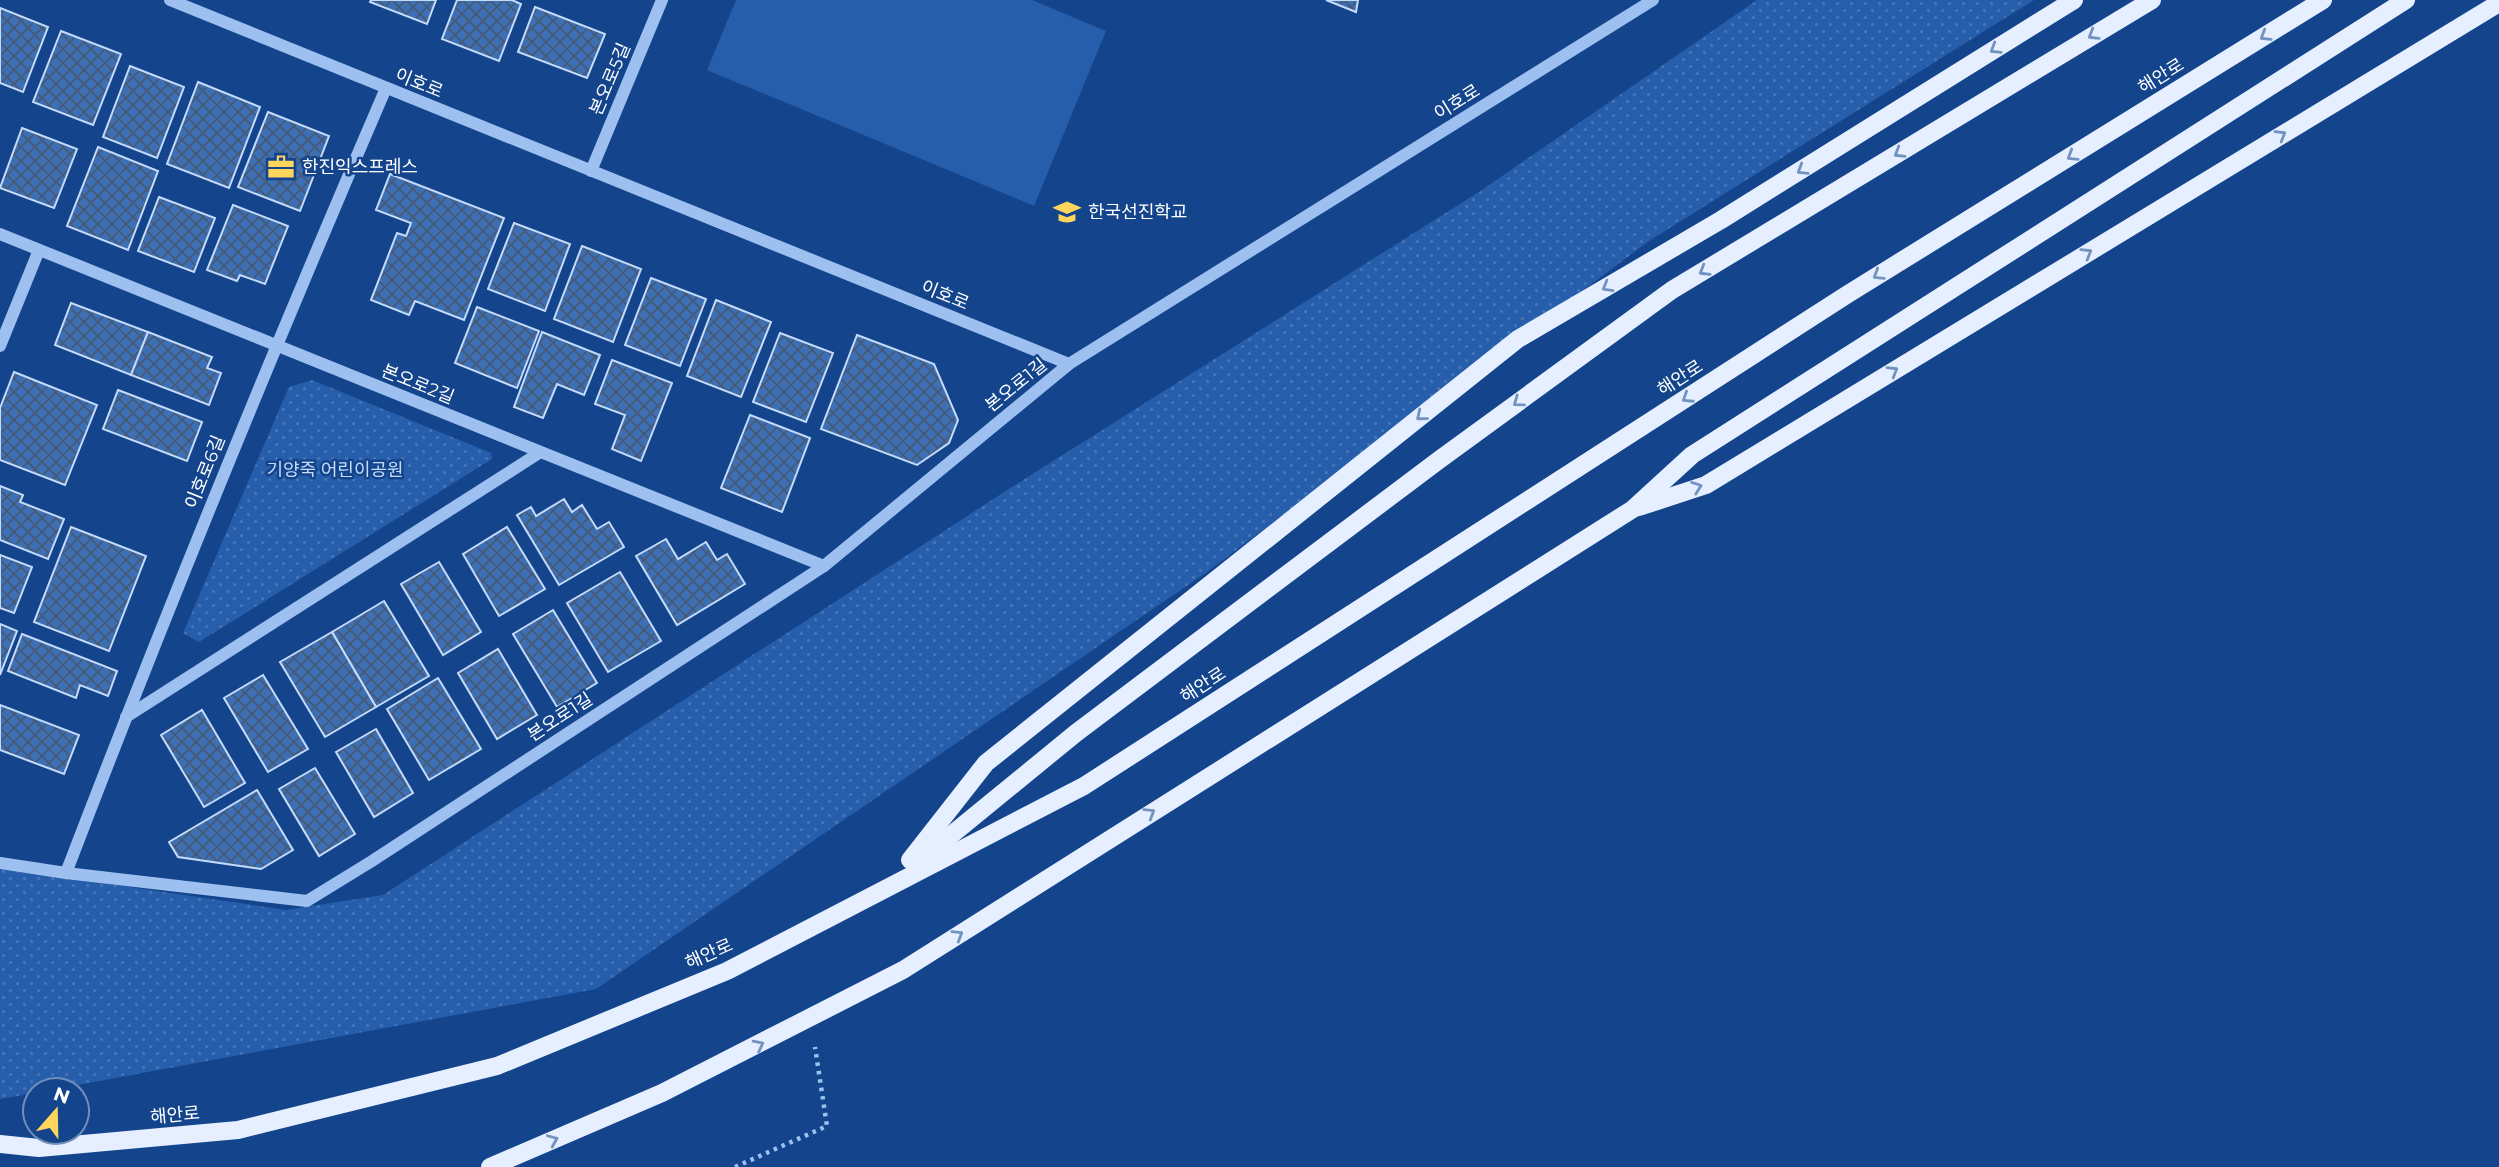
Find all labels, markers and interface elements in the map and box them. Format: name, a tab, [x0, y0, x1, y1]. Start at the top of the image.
one-way arrow	[2088, 27, 2101, 40]
one-way arrow	[2260, 27, 2273, 40]
street label: 본오로5길	[585, 40, 635, 118]
one-way arrow	[1990, 41, 2003, 54]
street label: 해안로	[2134, 54, 2188, 98]
street label: 이호로	[392, 63, 446, 103]
street label: 이호로	[1430, 80, 1484, 124]
one-way arrow	[2274, 130, 2287, 143]
one-way arrow	[1893, 145, 1906, 158]
one-way arrow	[2066, 147, 2079, 160]
office icon: 한진익스프레스	[266, 152, 296, 182]
place label: 한진익스프레스	[302, 156, 418, 178]
one-way arrow	[1797, 161, 1810, 174]
school or university icon: 한국선진학교	[1052, 197, 1082, 227]
place label: 한국선진학교	[1088, 201, 1187, 223]
one-way arrow	[2080, 249, 2093, 262]
one-way arrow	[1699, 263, 1712, 276]
one-way arrow	[1873, 267, 1886, 280]
street label: 이호로	[918, 275, 972, 315]
one-way arrow	[1602, 279, 1615, 292]
street label: 본오로1길	[981, 354, 1051, 416]
street label: 해안로	[1653, 355, 1707, 401]
street label: 본오로2길	[378, 359, 458, 409]
one-way arrow	[1885, 367, 1898, 380]
one-way arrow	[1681, 390, 1694, 403]
one-way arrow	[1513, 394, 1526, 406]
one-way arrow	[1416, 408, 1428, 421]
street label: 이호로6길	[180, 432, 230, 512]
park label: 기양죽 어린이공원	[266, 459, 404, 481]
one-way arrow	[1691, 481, 1703, 495]
street label: 해안로	[1176, 662, 1230, 708]
street label: 본오로1길	[524, 688, 596, 746]
one-way arrow	[1143, 809, 1156, 822]
one-way arrow	[950, 931, 963, 943]
street label: 해안로	[682, 934, 736, 974]
one-way arrow	[752, 1039, 764, 1053]
north arrow	[21, 1076, 91, 1146]
text: N	[50, 1082, 73, 1109]
street label: 해안로	[149, 1102, 201, 1128]
one-way arrow	[545, 1134, 558, 1148]

